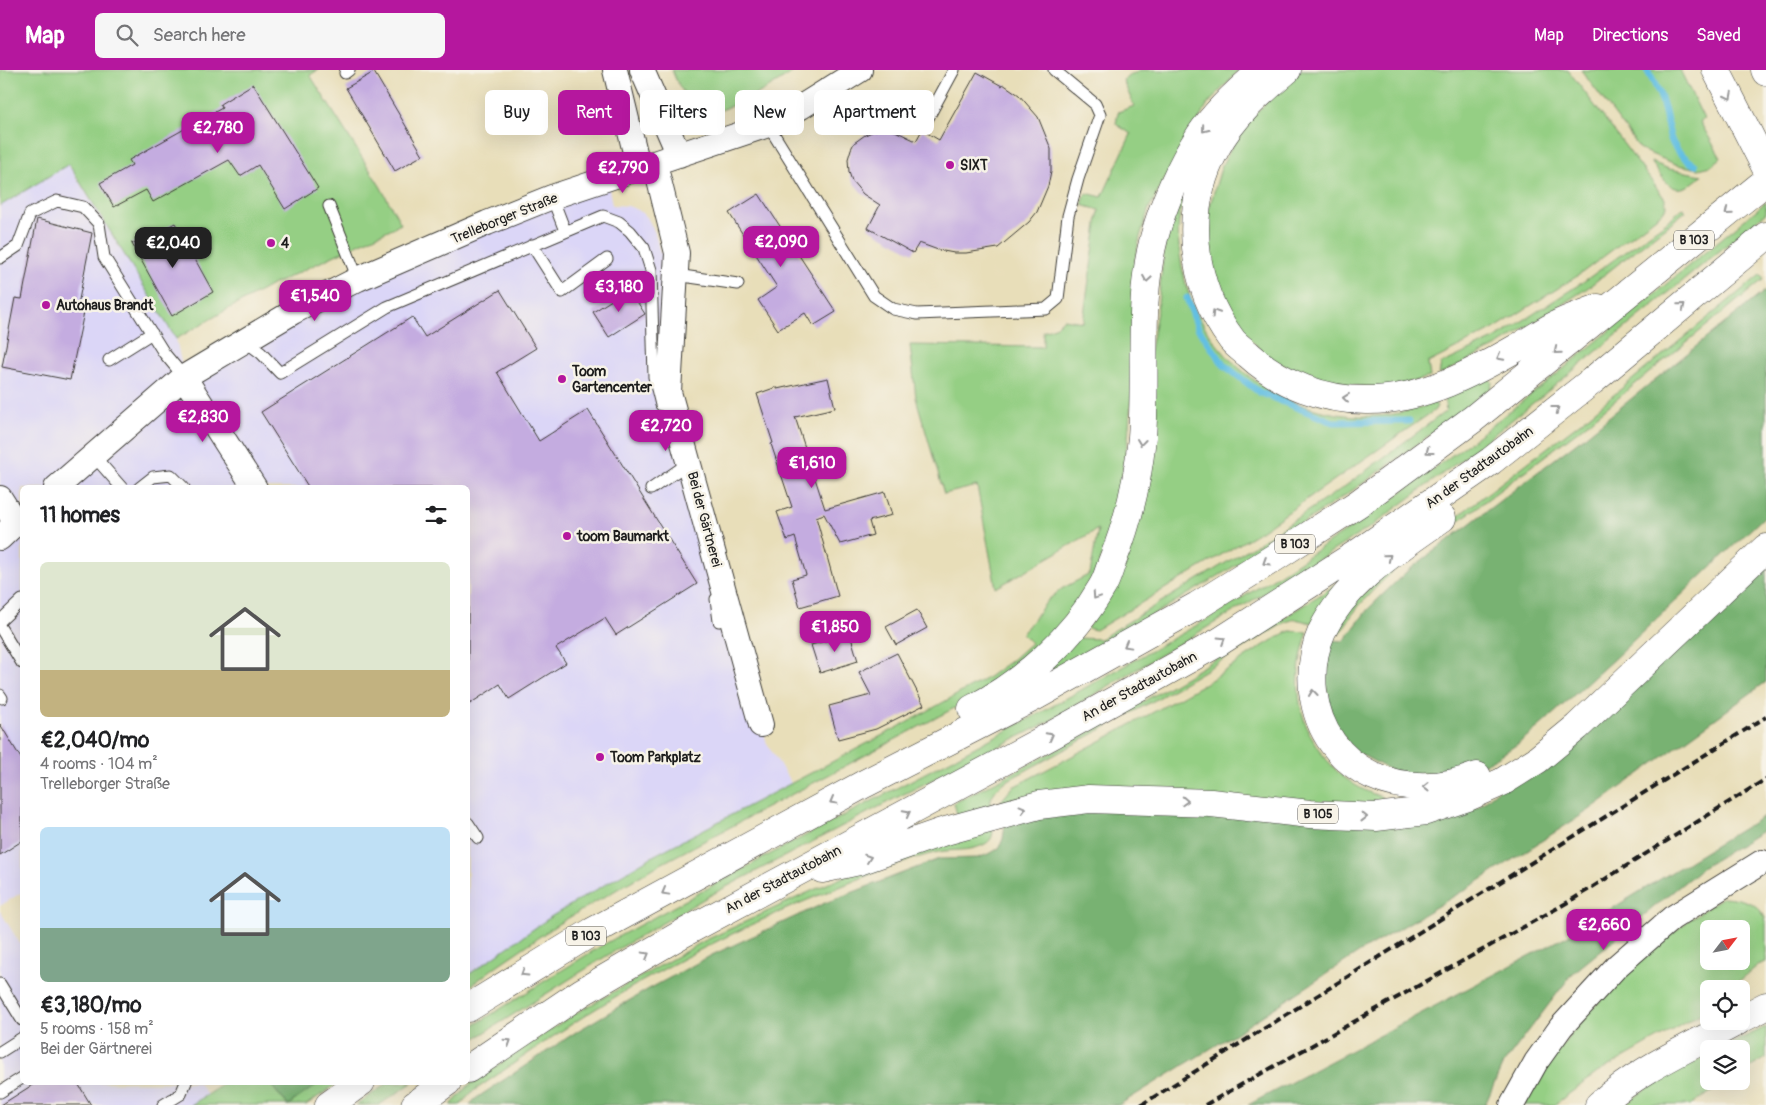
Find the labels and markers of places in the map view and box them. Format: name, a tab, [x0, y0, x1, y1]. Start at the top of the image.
pin: €2,780	[177, 112, 259, 154]
pin: €2,790	[582, 152, 664, 194]
place label: SIXT	[960, 157, 988, 174]
marker: SIXT	[944, 159, 956, 171]
pin: €2,040	[132, 226, 214, 269]
pin: €2,090	[740, 226, 822, 268]
place label: 4	[281, 235, 290, 252]
marker: 4	[265, 237, 277, 249]
pin: €3,180	[578, 270, 660, 313]
pin: €1,540	[274, 280, 356, 322]
place label: Autohaus Brandt	[56, 297, 154, 314]
marker: Autohaus Brandt	[40, 299, 52, 311]
place label: Toom Gartencenter	[571, 363, 653, 396]
marker: Toom Gartencenter	[556, 373, 568, 385]
pin: €2,830	[162, 400, 244, 443]
pin: €2,720	[625, 410, 707, 452]
pin: €1,610	[771, 446, 853, 489]
place label: toom Baumarkt	[576, 528, 669, 545]
marker: toom Baumarkt	[561, 530, 573, 542]
pin: €1,850	[794, 610, 876, 653]
place label: Toom Parkplatz	[609, 749, 701, 766]
marker: Toom Parkplatz	[594, 751, 606, 763]
pin: €2,660	[1563, 908, 1645, 951]

